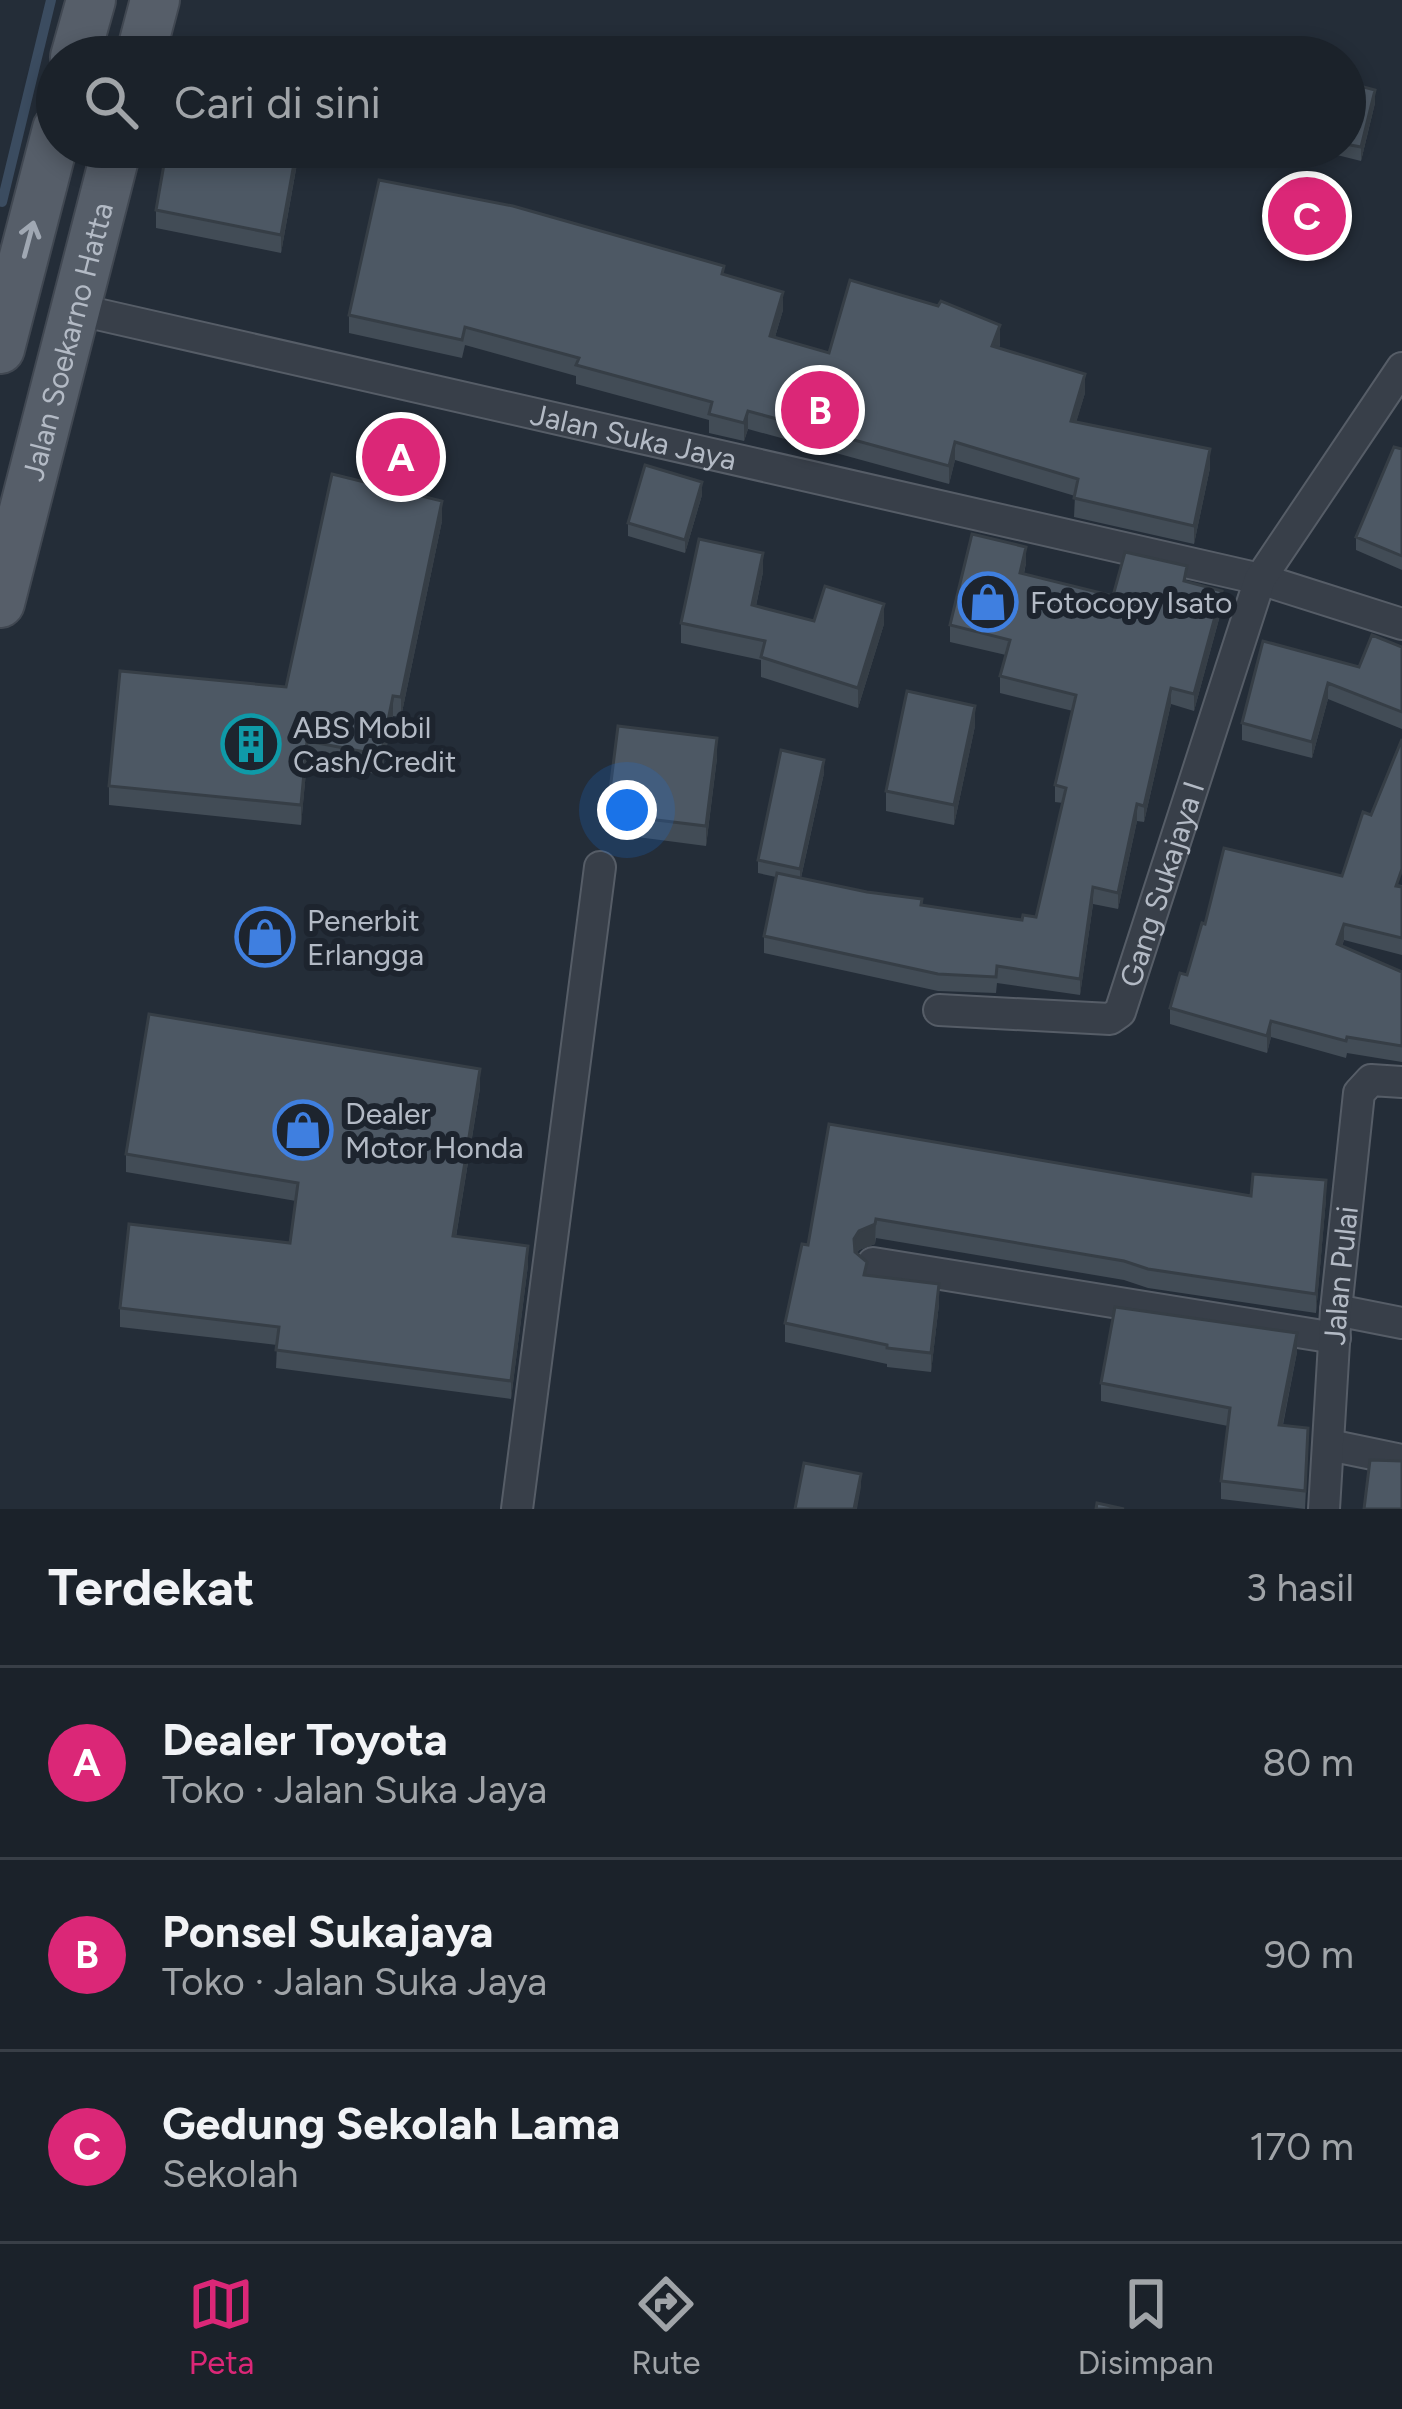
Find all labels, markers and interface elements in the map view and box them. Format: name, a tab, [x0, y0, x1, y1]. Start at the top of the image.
search box	[36, 36, 1366, 168]
icon: search	[78, 69, 144, 135]
text: Cari di sini	[174, 75, 381, 129]
pin: C	[1268, 171, 1346, 261]
street label: Jalan Soekarno Hatta	[14, 198, 121, 485]
one-way arrow	[19, 221, 41, 259]
pin: B	[781, 365, 859, 455]
street label: Jalan Suka Jaya	[527, 395, 740, 478]
pin: A	[362, 412, 440, 502]
shop icon: Fotocopy Isato	[957, 571, 1019, 633]
place label: Fotocopy Isato	[1030, 584, 1232, 621]
place label: ABS Mobil Cash/Credit	[293, 709, 456, 780]
building icon: ABS Mobil Cash/Credit	[220, 713, 282, 775]
street label: Gang Sukajaya I	[1111, 776, 1212, 992]
your location	[597, 780, 657, 840]
place label: Penerbit Erlangga	[307, 902, 424, 973]
shop icon: Penerbit Erlangga	[234, 906, 296, 968]
place label: Dealer Motor Honda	[345, 1095, 524, 1166]
shop icon: Dealer Motor Honda	[272, 1099, 334, 1161]
street label: Jalan Pulai	[1315, 1204, 1365, 1346]
text: Terdekat	[48, 1557, 254, 1618]
text: 3 hasil	[1246, 1564, 1354, 1611]
text: Dealer Toyota	[162, 1712, 448, 1766]
text: A	[73, 1739, 101, 1786]
text: 80 m	[1262, 1739, 1354, 1786]
text: Toko · Jalan Suka Jaya	[162, 1766, 547, 1813]
text: Ponsel Sukajaya	[162, 1904, 494, 1958]
text: B	[75, 1931, 99, 1978]
text: 90 m	[1264, 1931, 1354, 1978]
text: Toko · Jalan Suka Jaya	[162, 1958, 547, 2005]
text: Gedung Sekolah Lama	[162, 2096, 620, 2150]
text: C	[73, 2123, 101, 2170]
text: 170 m	[1249, 2123, 1354, 2170]
text: Sekolah	[162, 2150, 299, 2197]
tab: Peta	[188, 2271, 254, 2382]
tab: Rute	[631, 2271, 701, 2382]
tab: Disimpan	[1077, 2271, 1214, 2382]

